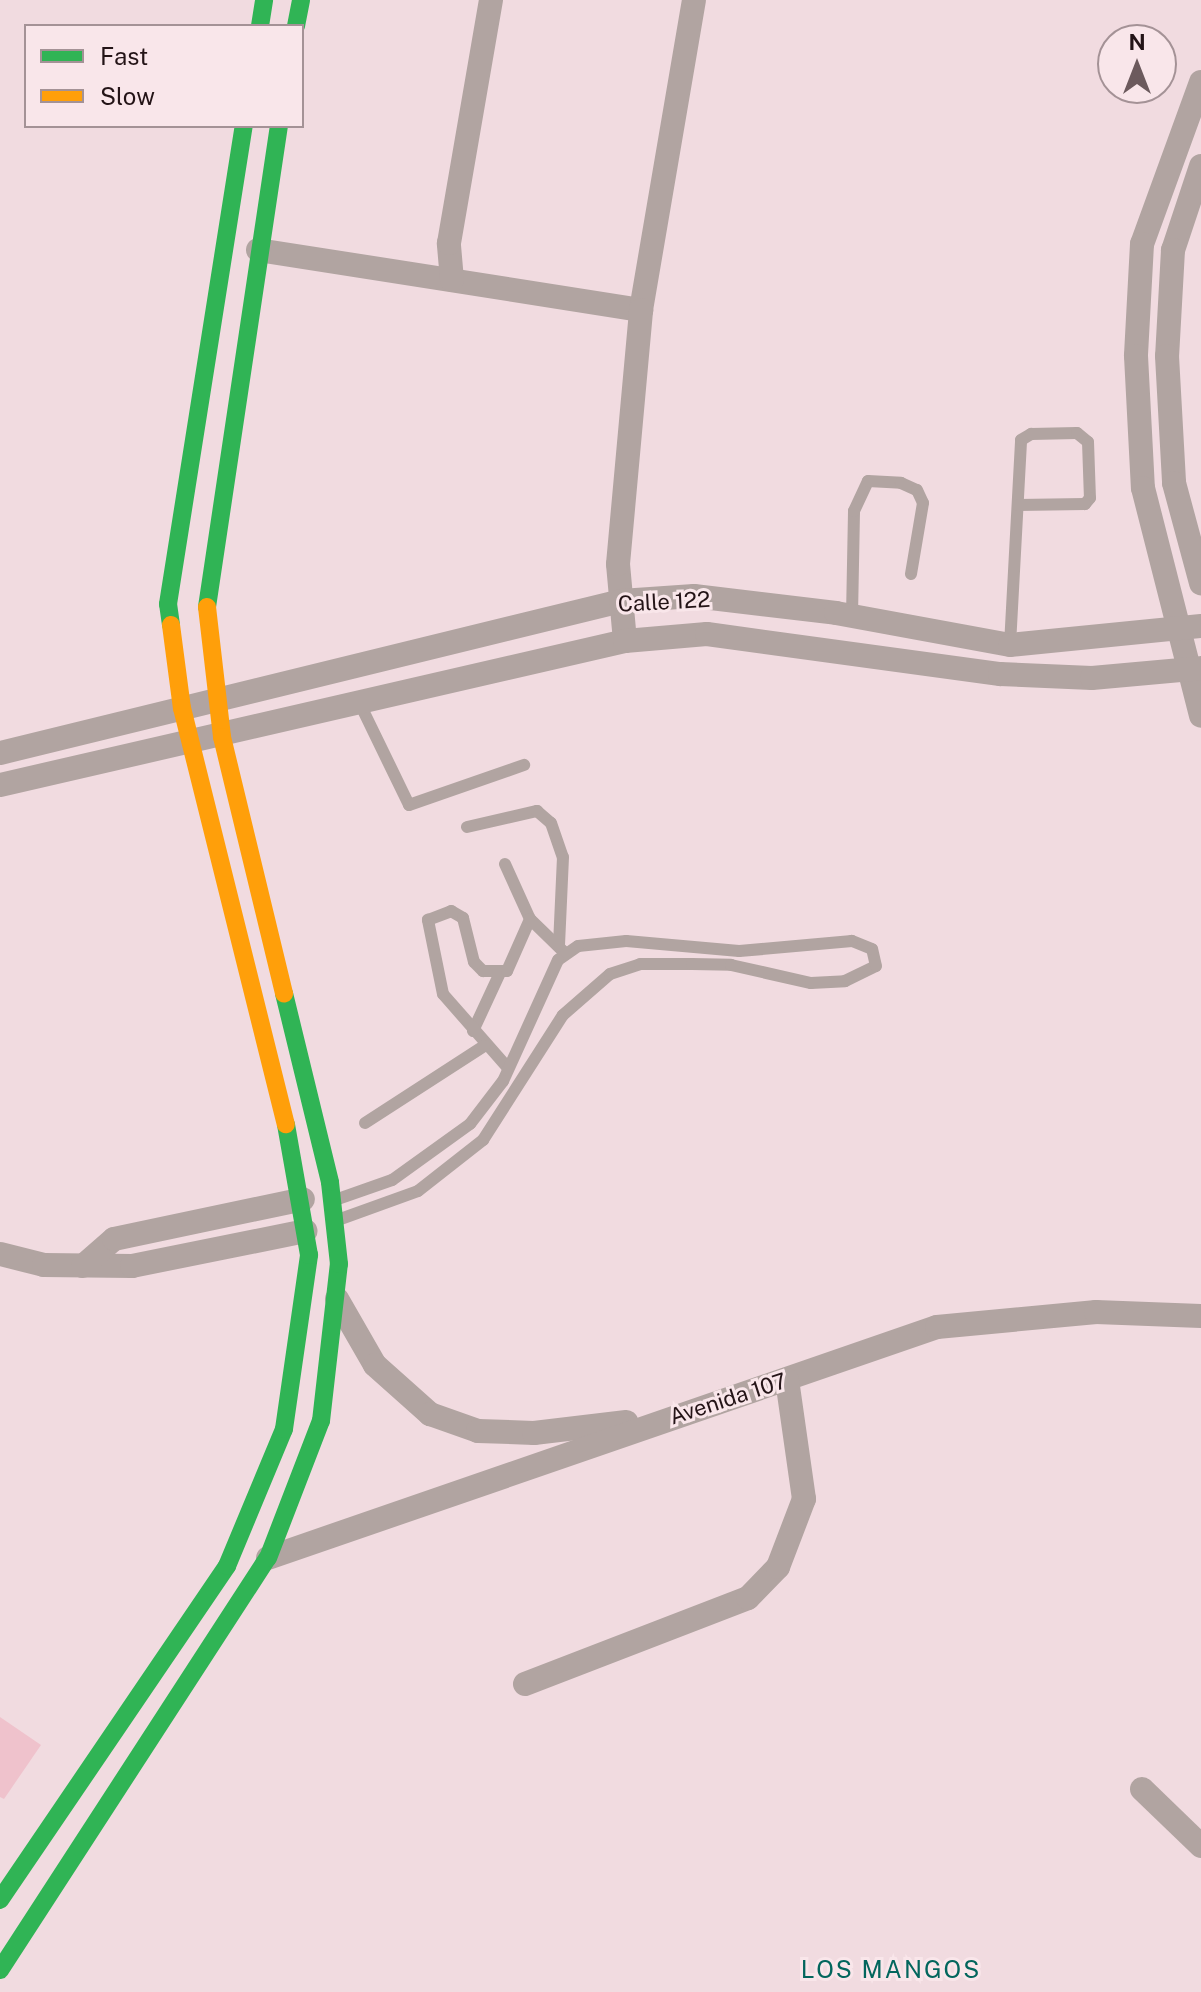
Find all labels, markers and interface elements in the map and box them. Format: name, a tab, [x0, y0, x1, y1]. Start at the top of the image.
legend	[24, 24, 304, 128]
north arrow	[1097, 24, 1177, 104]
text: N	[1128, 29, 1146, 55]
text: Fast	[100, 42, 148, 70]
text: Slow	[100, 82, 155, 110]
street label: Calle 122	[617, 586, 711, 618]
street label: Avenida 107	[666, 1368, 790, 1430]
district label: LOS MANGOS	[801, 1956, 981, 1984]

